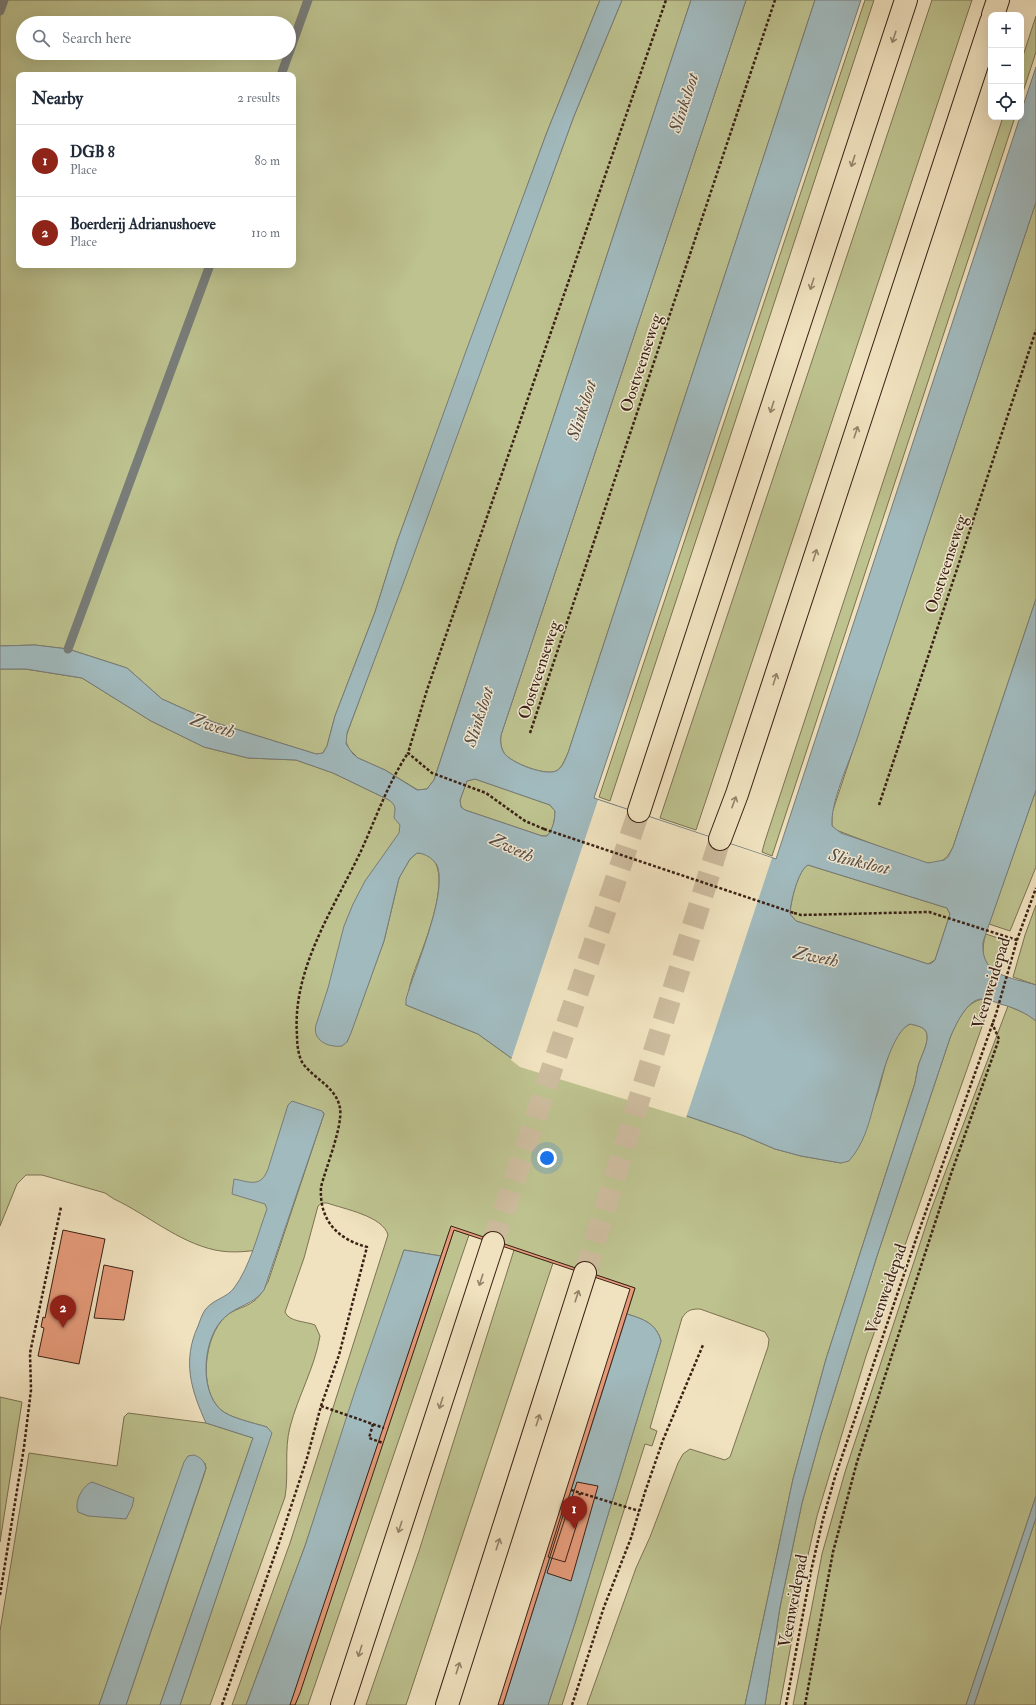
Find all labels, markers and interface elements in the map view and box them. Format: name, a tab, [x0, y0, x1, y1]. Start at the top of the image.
map controls	[988, 12, 1024, 120]
button: +	[988, 12, 1024, 48]
search box	[16, 16, 296, 60]
icon: search	[30, 27, 52, 49]
text: Search here	[62, 29, 131, 48]
one-way arrow	[889, 31, 897, 43]
button: −	[988, 48, 1024, 84]
water label: Slinksloot	[663, 69, 705, 137]
button: locate	[988, 84, 1024, 120]
text: Nearby	[32, 88, 83, 109]
text: 2 results	[237, 90, 280, 106]
text: DGB 8	[70, 143, 115, 162]
text: 1	[43, 153, 47, 169]
text: 80 m	[254, 153, 280, 169]
one-way arrow	[849, 154, 856, 167]
text: Place	[70, 162, 97, 178]
text: Boerderij Adrianushoeve	[70, 215, 216, 234]
text: 2	[42, 225, 48, 241]
text: 110 m	[251, 225, 280, 241]
text: Place	[70, 234, 97, 250]
one-way arrow	[808, 277, 815, 290]
street label: Oostveenseweg	[615, 311, 667, 415]
water label: Slinksloot	[561, 376, 603, 444]
one-way arrow	[767, 401, 775, 413]
one-way arrow	[853, 425, 860, 438]
street label: Oostveenseweg	[920, 512, 972, 616]
one-way arrow	[812, 550, 820, 562]
street label: Oostveenseweg	[513, 618, 565, 722]
one-way arrow	[772, 672, 779, 685]
water label: Slinksloot	[458, 683, 500, 751]
water label: Zweth	[187, 708, 238, 744]
one-way arrow	[730, 797, 738, 809]
water label: Zweth	[486, 828, 538, 868]
water label: Slinksloot	[825, 843, 893, 881]
street label: Veenweidepad	[967, 934, 1016, 1032]
water label: Zweth	[790, 941, 841, 973]
your location	[537, 1148, 557, 1168]
street label: Veenweidepad	[861, 1240, 912, 1338]
one-way arrow	[477, 1273, 484, 1286]
one-way arrow	[574, 1290, 581, 1303]
pin: 2	[50, 1295, 76, 1328]
one-way arrow	[436, 1397, 444, 1409]
one-way arrow	[535, 1414, 542, 1427]
pin: 1	[561, 1496, 587, 1529]
one-way arrow	[396, 1520, 403, 1533]
one-way arrow	[495, 1538, 502, 1551]
street label: Veenweidepad	[774, 1552, 813, 1650]
one-way arrow	[356, 1644, 363, 1657]
one-way arrow	[455, 1662, 463, 1674]

